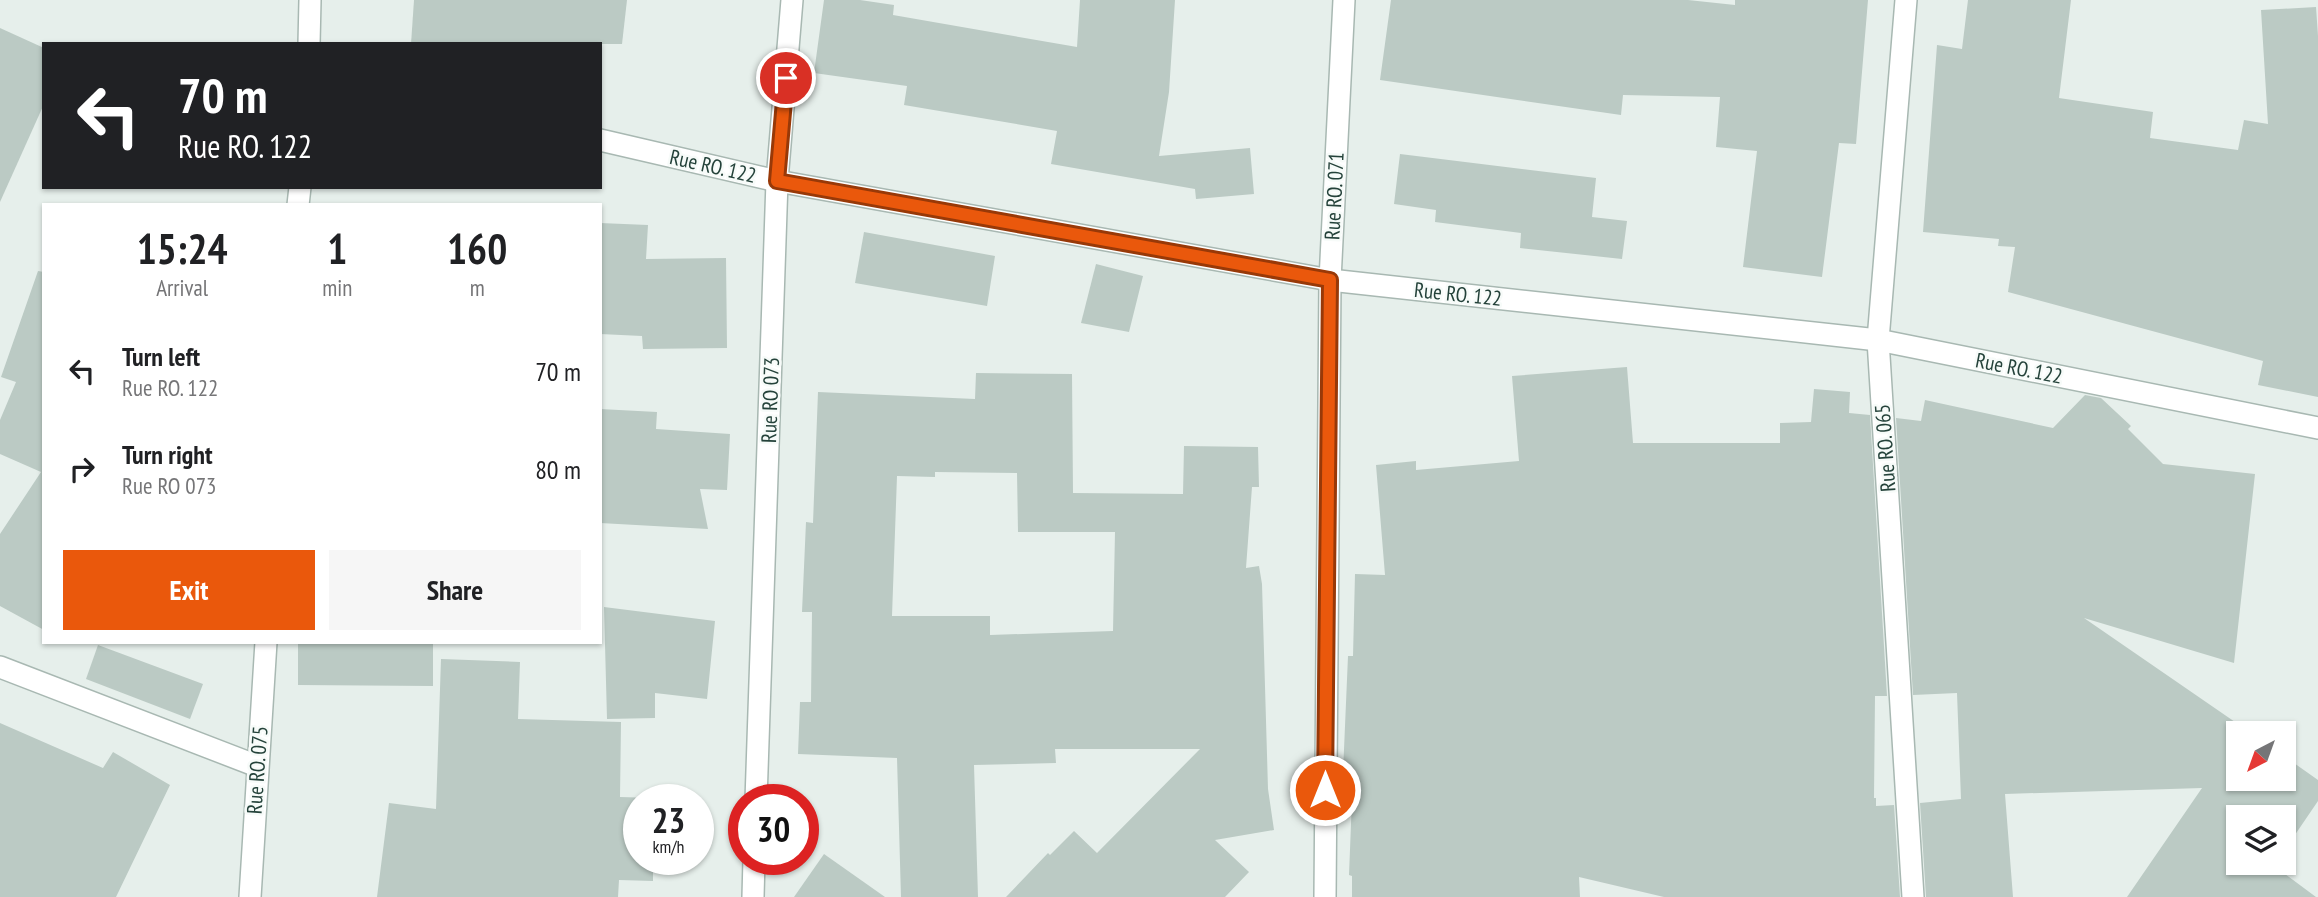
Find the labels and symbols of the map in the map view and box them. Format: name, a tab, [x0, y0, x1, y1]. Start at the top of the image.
pin	[756, 48, 816, 108]
street label: Rue RO. 122	[667, 143, 759, 189]
street label: Rue RO. 071	[1318, 151, 1350, 241]
street label: Rue RO. 122	[1413, 276, 1503, 312]
street label: Rue RO. 122	[1973, 346, 2065, 390]
street label: Rue RO 073	[755, 356, 785, 444]
street label: Rue RO. 065	[1868, 403, 1902, 493]
north arrow	[2226, 721, 2296, 791]
street label: Rue RO. 075	[240, 725, 274, 815]
position arrow	[1288, 753, 1362, 827]
speed limit sign: 30	[728, 784, 819, 875]

